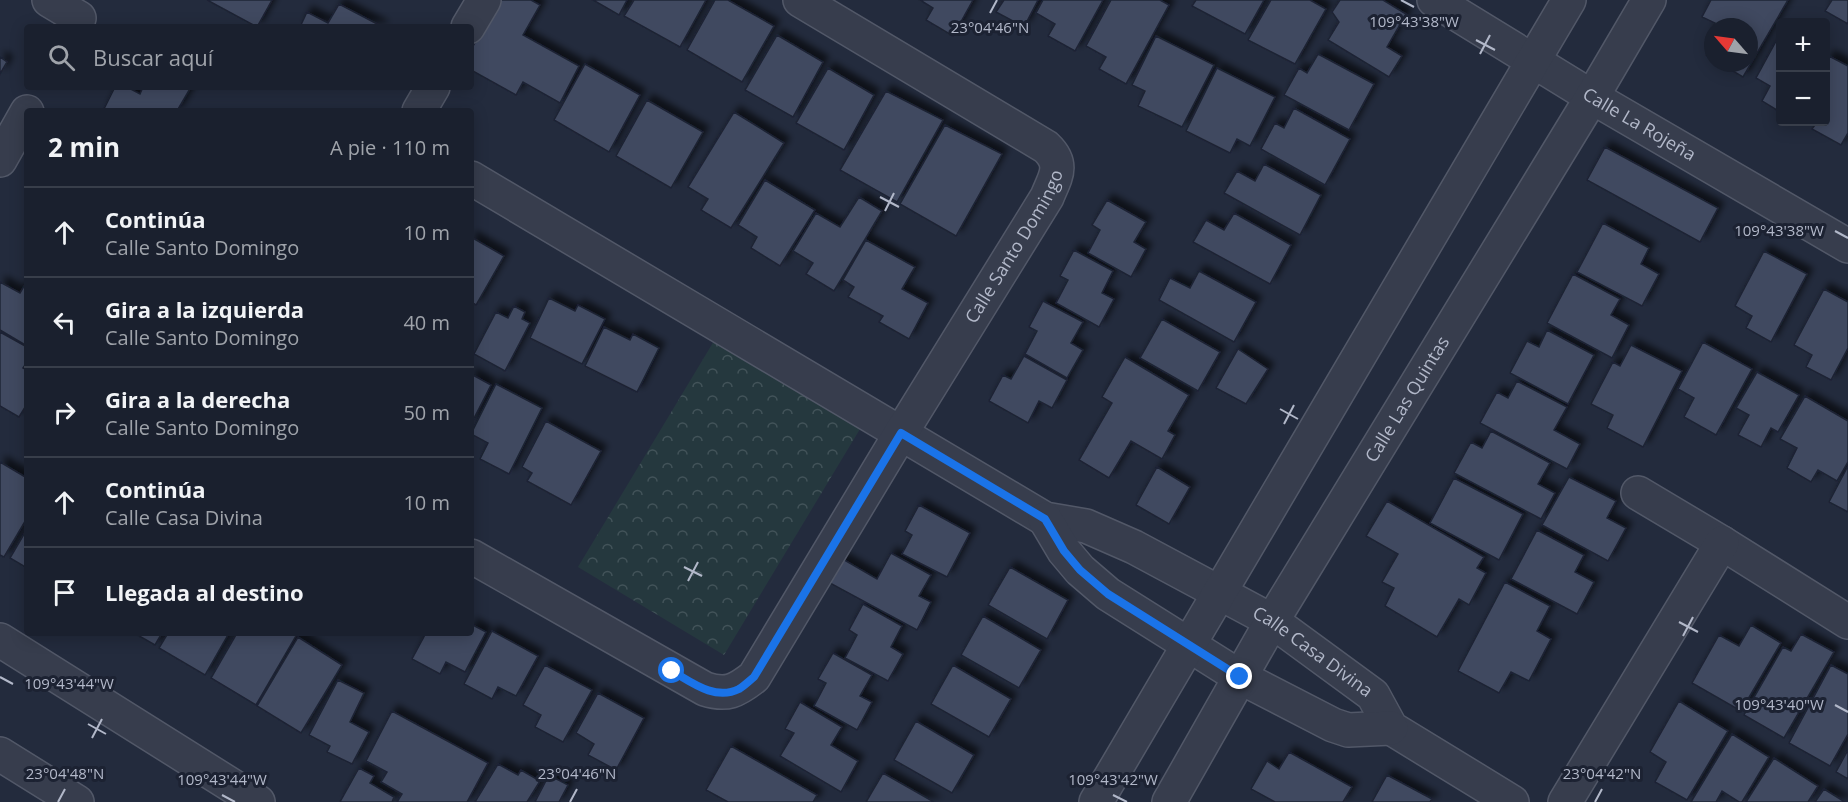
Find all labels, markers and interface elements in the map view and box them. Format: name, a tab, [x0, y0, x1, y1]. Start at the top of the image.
text: 109°43'38"W	[1369, 11, 1459, 31]
text: 23°04'46"N	[951, 17, 1029, 37]
north arrow	[1704, 18, 1758, 72]
map controls	[1776, 18, 1830, 126]
button: +	[1776, 18, 1830, 72]
search box	[24, 24, 474, 90]
icon: search	[45, 41, 78, 74]
text: Buscar aquí	[93, 42, 213, 72]
button: −	[1776, 72, 1830, 126]
street label: Calle La Rojeña	[1579, 81, 1701, 166]
text: 2 min	[48, 129, 120, 165]
text: A pie · 110 m	[330, 134, 450, 161]
street label: Calle Santo Domingo	[959, 167, 1068, 327]
text: Continúa	[105, 204, 206, 234]
icon: ahead	[48, 216, 81, 249]
text: 10 m	[403, 219, 450, 246]
text: 109°43'38"W	[1734, 220, 1824, 240]
text: Calle Santo Domingo	[105, 234, 299, 261]
text: Gira a la izquierda	[105, 294, 304, 324]
icon: left	[48, 306, 81, 339]
text: 40 m	[403, 309, 450, 336]
text: Calle Santo Domingo	[105, 324, 299, 351]
street label: Calle Las Quintas	[1359, 331, 1454, 466]
text: Gira a la derecha	[105, 384, 290, 414]
icon: right	[48, 396, 81, 429]
text: 50 m	[403, 399, 450, 426]
text: Calle Santo Domingo	[105, 414, 299, 441]
text: Continúa	[105, 474, 206, 504]
icon: ahead	[48, 486, 81, 519]
text: 10 m	[403, 489, 450, 516]
text: Calle Casa Divina	[105, 504, 263, 531]
icon: arrive	[48, 576, 81, 609]
text: Llegada al destino	[105, 577, 304, 607]
street label: Calle Casa Divina	[1249, 600, 1378, 702]
route start	[658, 657, 684, 683]
route end	[1226, 663, 1252, 689]
text: 109°43'44"W	[24, 673, 114, 693]
text: 109°43'40"W	[1734, 694, 1824, 714]
text: 23°04'48"N	[26, 763, 104, 783]
text: 23°04'46"N	[538, 763, 616, 783]
text: 23°04'42"N	[1563, 763, 1641, 783]
text: 109°43'44"W	[177, 769, 267, 789]
text: 109°43'42"W	[1068, 769, 1158, 789]

